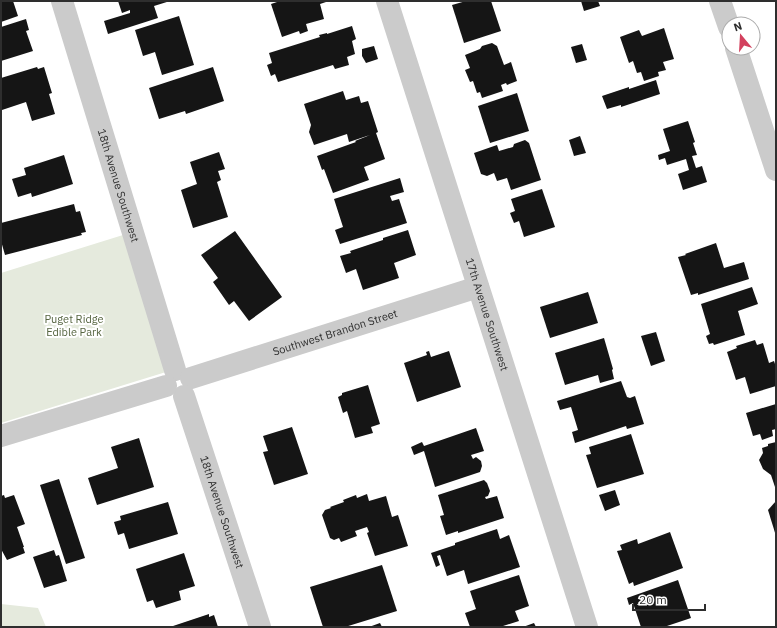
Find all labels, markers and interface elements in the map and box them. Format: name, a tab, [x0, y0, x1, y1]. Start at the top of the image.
north arrow	[721, 16, 761, 56]
text: N	[732, 19, 744, 34]
street label: 18th Avenue Southwest	[95, 127, 142, 244]
street label: 17th Avenue Southwest	[463, 256, 512, 373]
street label: Southwest Brandon Street	[271, 306, 399, 359]
park label: Puget Ridge Edible Park	[44, 312, 104, 339]
street label: 18th Avenue Southwest	[197, 454, 247, 570]
scale bar	[633, 586, 705, 612]
text: 20 m	[639, 592, 667, 607]

